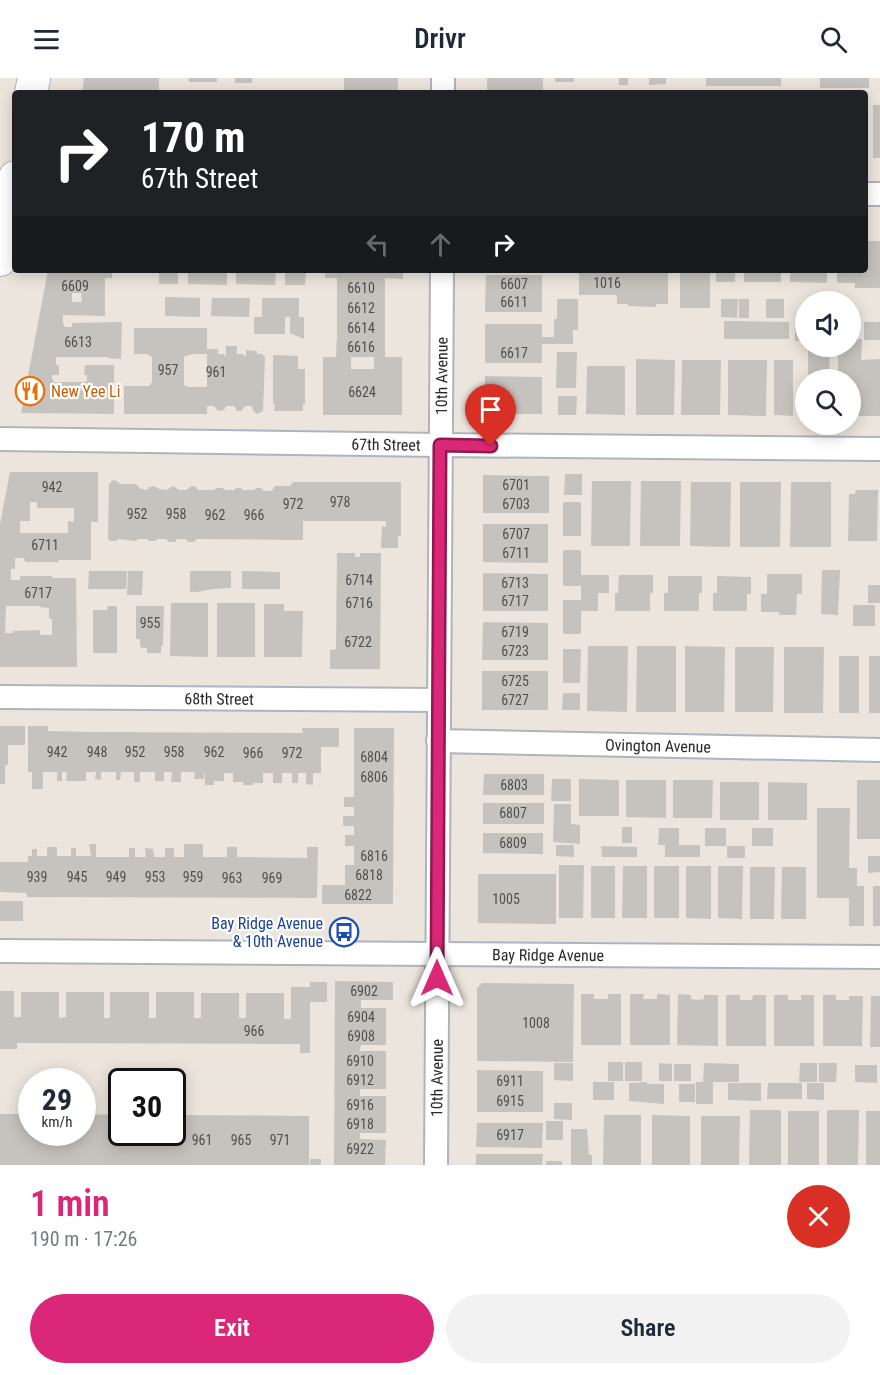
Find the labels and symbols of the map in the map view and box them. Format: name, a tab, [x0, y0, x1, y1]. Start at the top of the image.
house number: 1016	[593, 275, 621, 291]
house number: 6607	[500, 276, 528, 292]
house number: 6609	[61, 278, 89, 294]
house number: 6610	[347, 280, 375, 296]
house number: 6611	[500, 294, 528, 310]
house number: 6612	[347, 300, 375, 316]
house number: 6614	[347, 320, 375, 336]
house number: 6613	[64, 334, 92, 350]
street label: 10th Avenue	[432, 337, 451, 415]
house number: 6616	[347, 339, 375, 355]
house number: 6617	[500, 345, 528, 361]
house number: 957	[158, 362, 178, 378]
house number: 961	[206, 364, 226, 380]
restaurant icon: New Yee Li	[14, 375, 46, 407]
place label: New Yee Li	[51, 382, 120, 401]
house number: 6624	[348, 384, 376, 400]
pin	[465, 384, 516, 446]
street label: 67th Street	[351, 434, 421, 454]
house number: 6701	[502, 477, 530, 493]
house number: 942	[42, 479, 62, 495]
house number: 978	[330, 494, 350, 510]
house number: 972	[283, 496, 303, 512]
house number: 6703	[502, 496, 530, 512]
house number: 952	[127, 506, 147, 522]
house number: 958	[166, 506, 186, 522]
house number: 962	[205, 507, 225, 523]
house number: 966	[244, 507, 264, 523]
house number: 6707	[502, 526, 530, 542]
house number: 6711	[31, 537, 59, 553]
house number: 6711	[502, 545, 530, 561]
house number: 6714	[345, 572, 373, 588]
house number: 6713	[501, 575, 529, 591]
house number: 6717	[24, 585, 52, 601]
house number: 6717	[501, 593, 529, 609]
house number: 6716	[345, 595, 373, 611]
house number: 955	[140, 615, 160, 631]
house number: 6719	[501, 624, 529, 640]
house number: 6722	[344, 634, 372, 650]
house number: 6723	[501, 643, 529, 659]
house number: 6725	[501, 673, 529, 689]
street label: 68th Street	[184, 689, 254, 708]
house number: 6727	[501, 692, 529, 708]
street label: Ovington Avenue	[605, 735, 711, 756]
house number: 942	[47, 744, 67, 760]
house number: 948	[87, 744, 107, 760]
house number: 952	[125, 744, 145, 760]
house number: 958	[164, 744, 184, 760]
house number: 962	[204, 744, 224, 760]
house number: 966	[243, 745, 263, 761]
house number: 972	[282, 745, 302, 761]
house number: 6804	[360, 749, 388, 765]
house number: 6806	[360, 769, 388, 785]
house number: 6803	[500, 777, 528, 793]
house number: 6807	[499, 805, 527, 821]
house number: 6809	[499, 835, 527, 851]
house number: 6816	[360, 848, 388, 864]
house number: 6818	[355, 867, 383, 883]
house number: 939	[27, 869, 47, 885]
house number: 945	[67, 869, 87, 885]
house number: 949	[106, 869, 126, 885]
house number: 953	[145, 869, 165, 885]
house number: 959	[183, 869, 203, 885]
house number: 963	[222, 870, 242, 886]
house number: 969	[262, 870, 282, 886]
house number: 6822	[344, 887, 372, 903]
house number: 1005	[492, 891, 520, 907]
place label: Bay Ridge Avenue & 10th Avenue	[211, 914, 323, 951]
bus stop icon: Bay Ridge Avenue & 10th Avenue	[328, 916, 360, 948]
street label: Bay Ridge Avenue	[492, 945, 604, 965]
position arrow	[405, 946, 469, 1010]
house number: 6902	[350, 983, 378, 999]
house number: 6904	[347, 1009, 375, 1025]
house number: 1008	[522, 1015, 550, 1031]
house number: 966	[244, 1023, 264, 1039]
house number: 6908	[347, 1028, 375, 1044]
street label: 10th Avenue	[427, 1039, 446, 1117]
house number: 6910	[346, 1053, 374, 1069]
speed limit sign: 30	[108, 1068, 186, 1146]
house number: 6912	[346, 1072, 374, 1088]
house number: 6911	[496, 1073, 524, 1089]
house number: 6915	[496, 1093, 524, 1109]
house number: 6916	[346, 1097, 374, 1113]
house number: 6918	[346, 1116, 374, 1132]
house number: 6917	[496, 1127, 524, 1143]
house number: 961	[192, 1132, 212, 1148]
house number: 965	[231, 1132, 251, 1148]
house number: 971	[270, 1132, 290, 1148]
house number: 6922	[346, 1141, 374, 1157]

